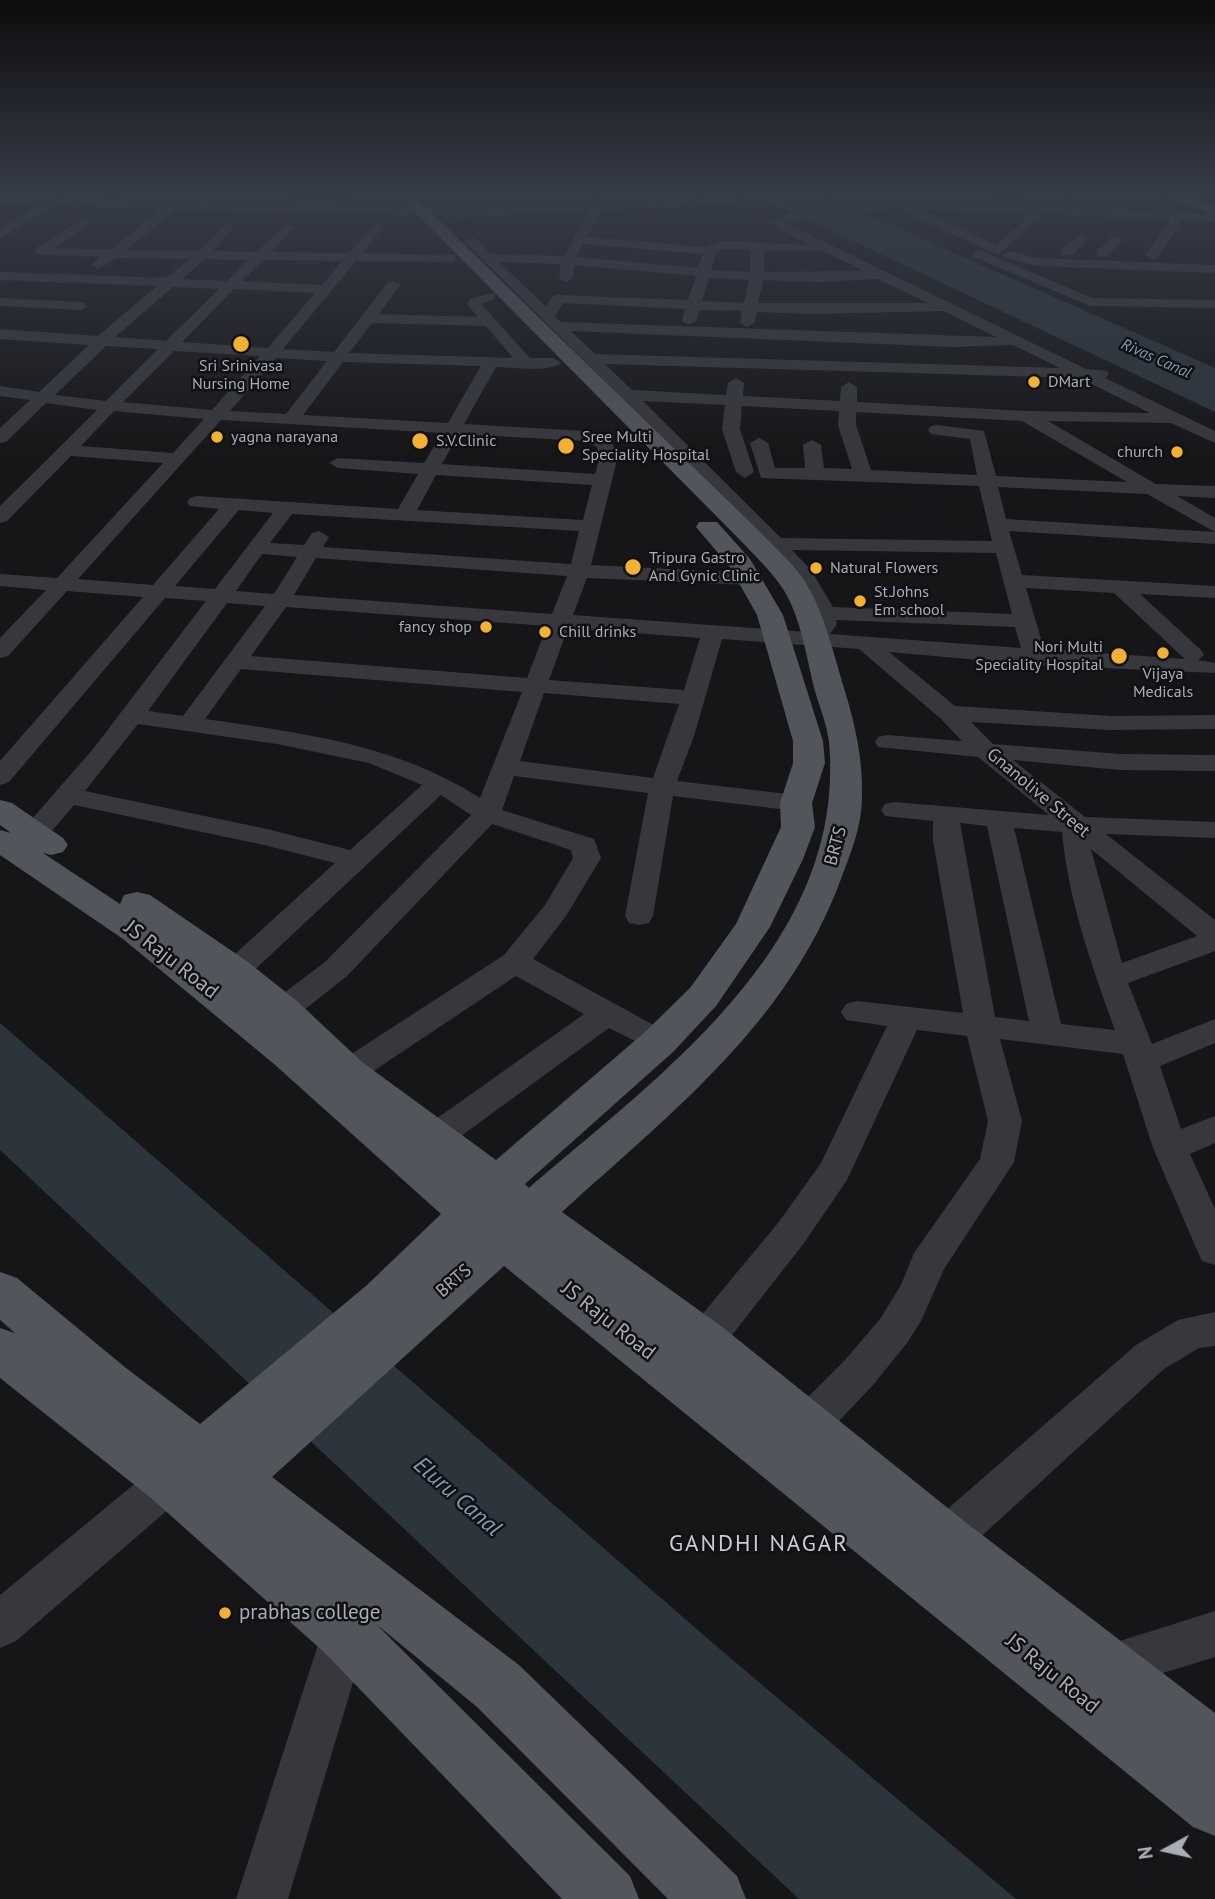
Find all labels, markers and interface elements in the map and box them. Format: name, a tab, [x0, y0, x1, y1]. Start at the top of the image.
marker: Sri Srinivasa Nursing Home	[231, 334, 251, 354]
water label: Rivas Canal	[1118, 335, 1194, 383]
place label: Sri Srinivasa Nursing Home	[192, 356, 290, 394]
place label: DMart	[1048, 372, 1090, 392]
marker: DMart	[1026, 374, 1042, 390]
place label: yagna narayana	[231, 427, 338, 447]
place label: Sree Multi Speciality Hospital	[582, 427, 710, 465]
marker: yagna narayana	[209, 429, 225, 445]
marker: S.V.Clinic	[410, 431, 430, 451]
place label: S.V.Clinic	[436, 431, 496, 451]
marker: Sree Multi Speciality Hospital	[556, 436, 576, 456]
place label: church	[1117, 442, 1163, 462]
marker: church	[1169, 444, 1185, 460]
place label: Tripura Gastro And Gynic Clinic	[649, 548, 760, 586]
marker: Tripura Gastro And Gynic Clinic	[623, 557, 643, 577]
place label: Natural Flowers	[830, 558, 938, 578]
marker: Natural Flowers	[808, 560, 824, 576]
place label: St.Johns Em school	[874, 582, 944, 620]
marker: St.Johns Em school	[852, 593, 868, 609]
place label: fancy shop	[399, 617, 472, 637]
marker: fancy shop	[478, 619, 494, 635]
place label: Chill drinks	[559, 622, 636, 642]
marker: Chill drinks	[537, 624, 553, 640]
place label: Nori Multi Speciality Hospital	[975, 637, 1103, 675]
marker: Vijaya Medicals	[1155, 645, 1171, 661]
marker: Nori Multi Speciality Hospital	[1109, 646, 1129, 666]
place label: Vijaya Medicals	[1133, 664, 1193, 702]
street label: Gnanolive Street	[982, 744, 1094, 842]
street label: BRTS	[820, 824, 852, 868]
street label: JS Raju Road	[119, 915, 223, 1005]
street label: BRTS	[432, 1260, 476, 1302]
street label: JS Raju Road	[556, 1276, 660, 1366]
water label: Eluru Canal	[407, 1451, 507, 1543]
district label: GANDHI NAGAR	[671, 1530, 847, 1558]
place label: prabhas college	[239, 1600, 380, 1626]
marker: prabhas college	[217, 1605, 233, 1621]
street label: JS Raju Road	[1000, 1629, 1104, 1719]
north arrow	[1131, 1815, 1201, 1885]
text: N	[1132, 1845, 1158, 1861]

